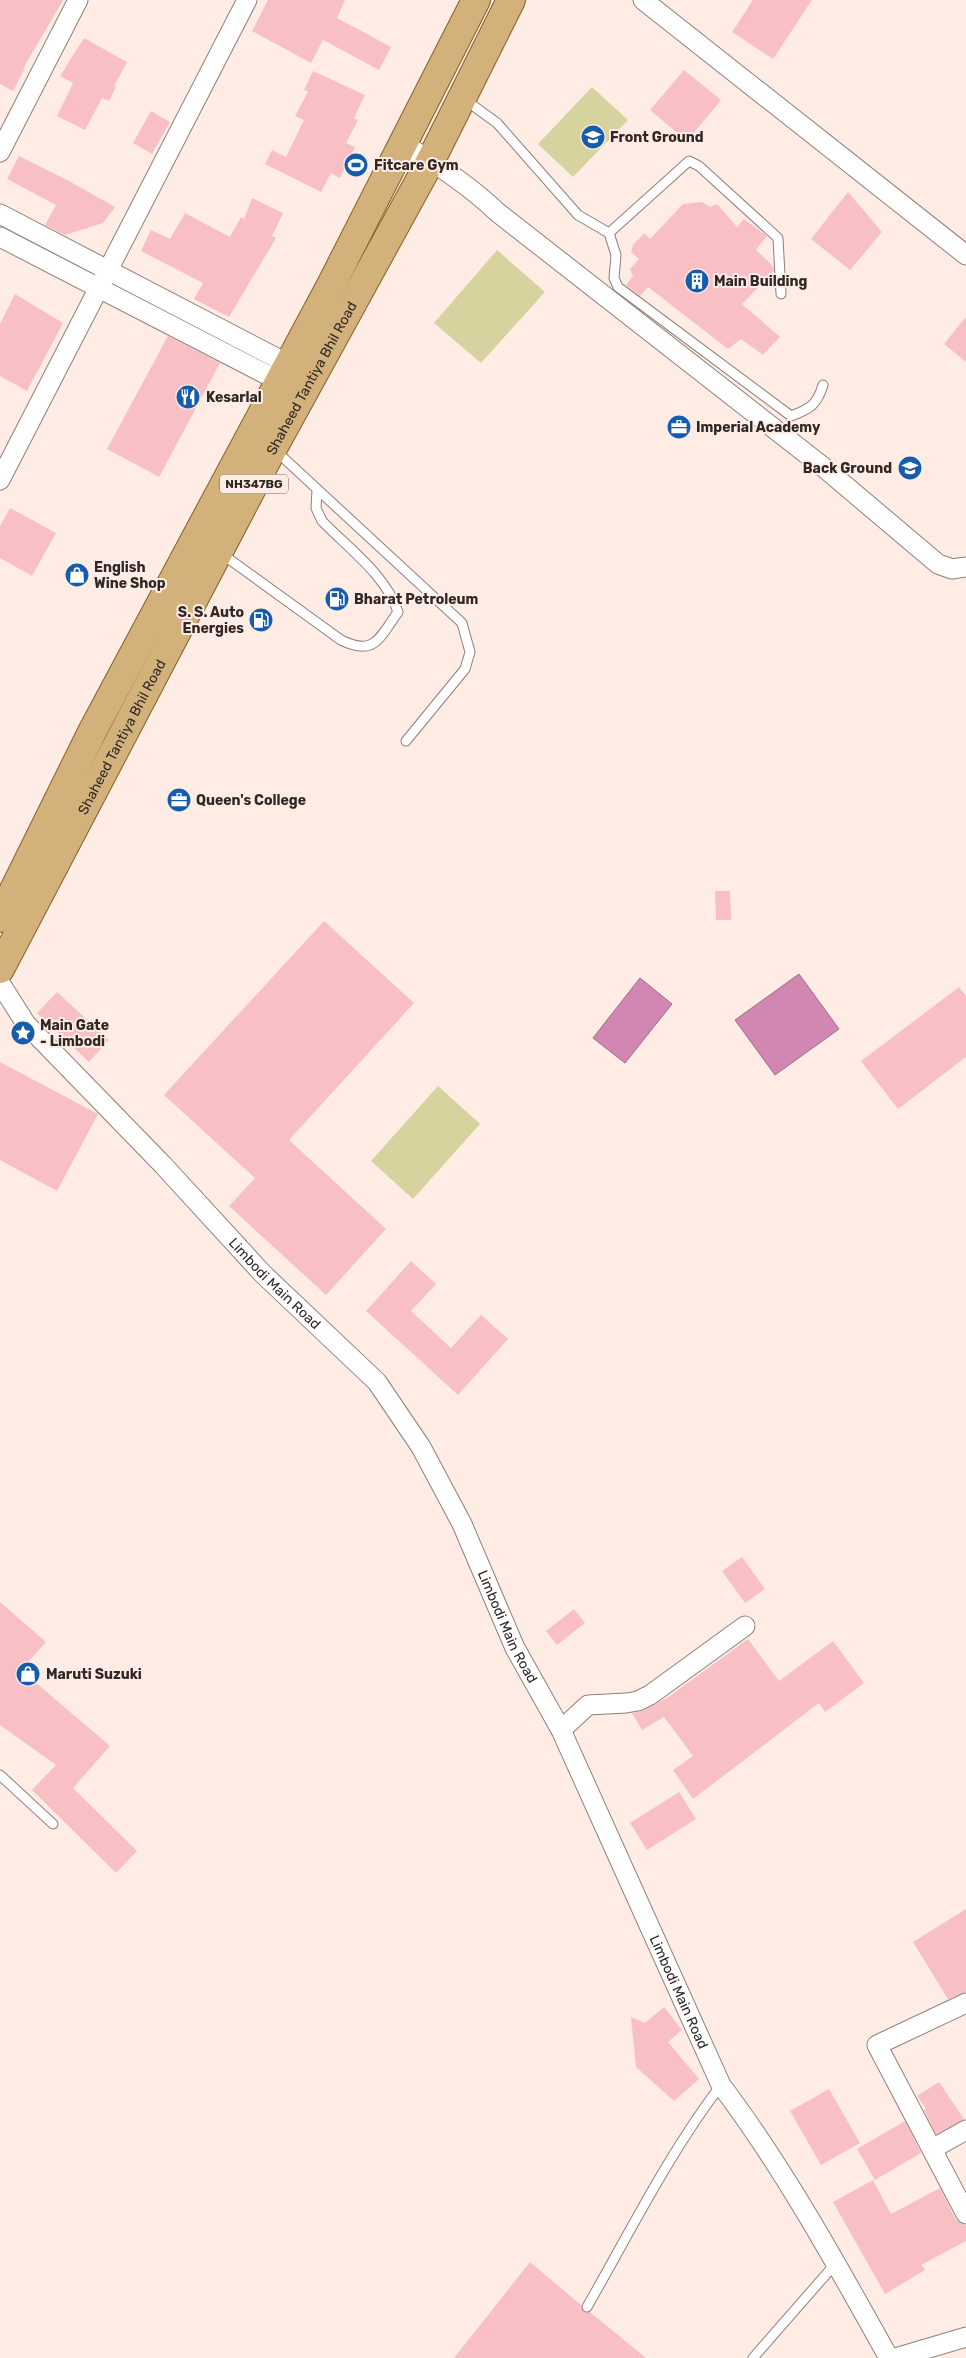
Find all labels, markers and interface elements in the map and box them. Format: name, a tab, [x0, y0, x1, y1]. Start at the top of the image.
school or university icon: Front Ground	[580, 124, 606, 150]
place label: Front Ground	[610, 129, 704, 146]
sports icon: Fitcare Gym	[343, 152, 369, 178]
place label: Fitcare Gym	[374, 157, 459, 174]
building icon: Main Building	[684, 268, 710, 294]
place label: Main Building	[714, 273, 808, 290]
street label: Shaheed Tantiya Bhil Road	[263, 299, 361, 458]
restaurant icon: Kesarlal	[175, 384, 201, 410]
place label: Kesarlal	[206, 389, 262, 406]
office icon: Imperial Academy	[666, 414, 692, 440]
place label: Imperial Academy	[696, 419, 821, 436]
school or university icon: Back Ground	[897, 455, 923, 481]
place label: Back Ground	[803, 460, 892, 477]
road number: NH347BG	[220, 474, 288, 494]
place label: English Wine Shop	[94, 559, 166, 592]
shop icon: English Wine Shop	[64, 562, 90, 588]
fuel station icon: Bharat Petroleum	[324, 586, 350, 612]
place label: Bharat Petroleum	[354, 591, 479, 608]
place label: S. S. Auto Energies	[178, 604, 244, 637]
fuel station icon: S. S. Auto Energies	[248, 607, 274, 633]
street label: Shaheed Tantiya Bhil Road	[74, 657, 170, 817]
office icon: Queen's College	[166, 787, 192, 813]
place label: Queen's College	[196, 792, 306, 809]
place label: Main Gate - Limbodi	[40, 1017, 109, 1050]
place icon: Main Gate - Limbodi	[10, 1020, 36, 1046]
street label: Limbodi Main Road	[225, 1234, 324, 1333]
street label: Limbodi Main Road	[474, 1568, 541, 1686]
shop icon: Maruti Suzuki	[15, 1661, 41, 1687]
place label: Maruti Suzuki	[46, 1666, 142, 1683]
street label: Limbodi Main Road	[646, 1933, 712, 2052]

